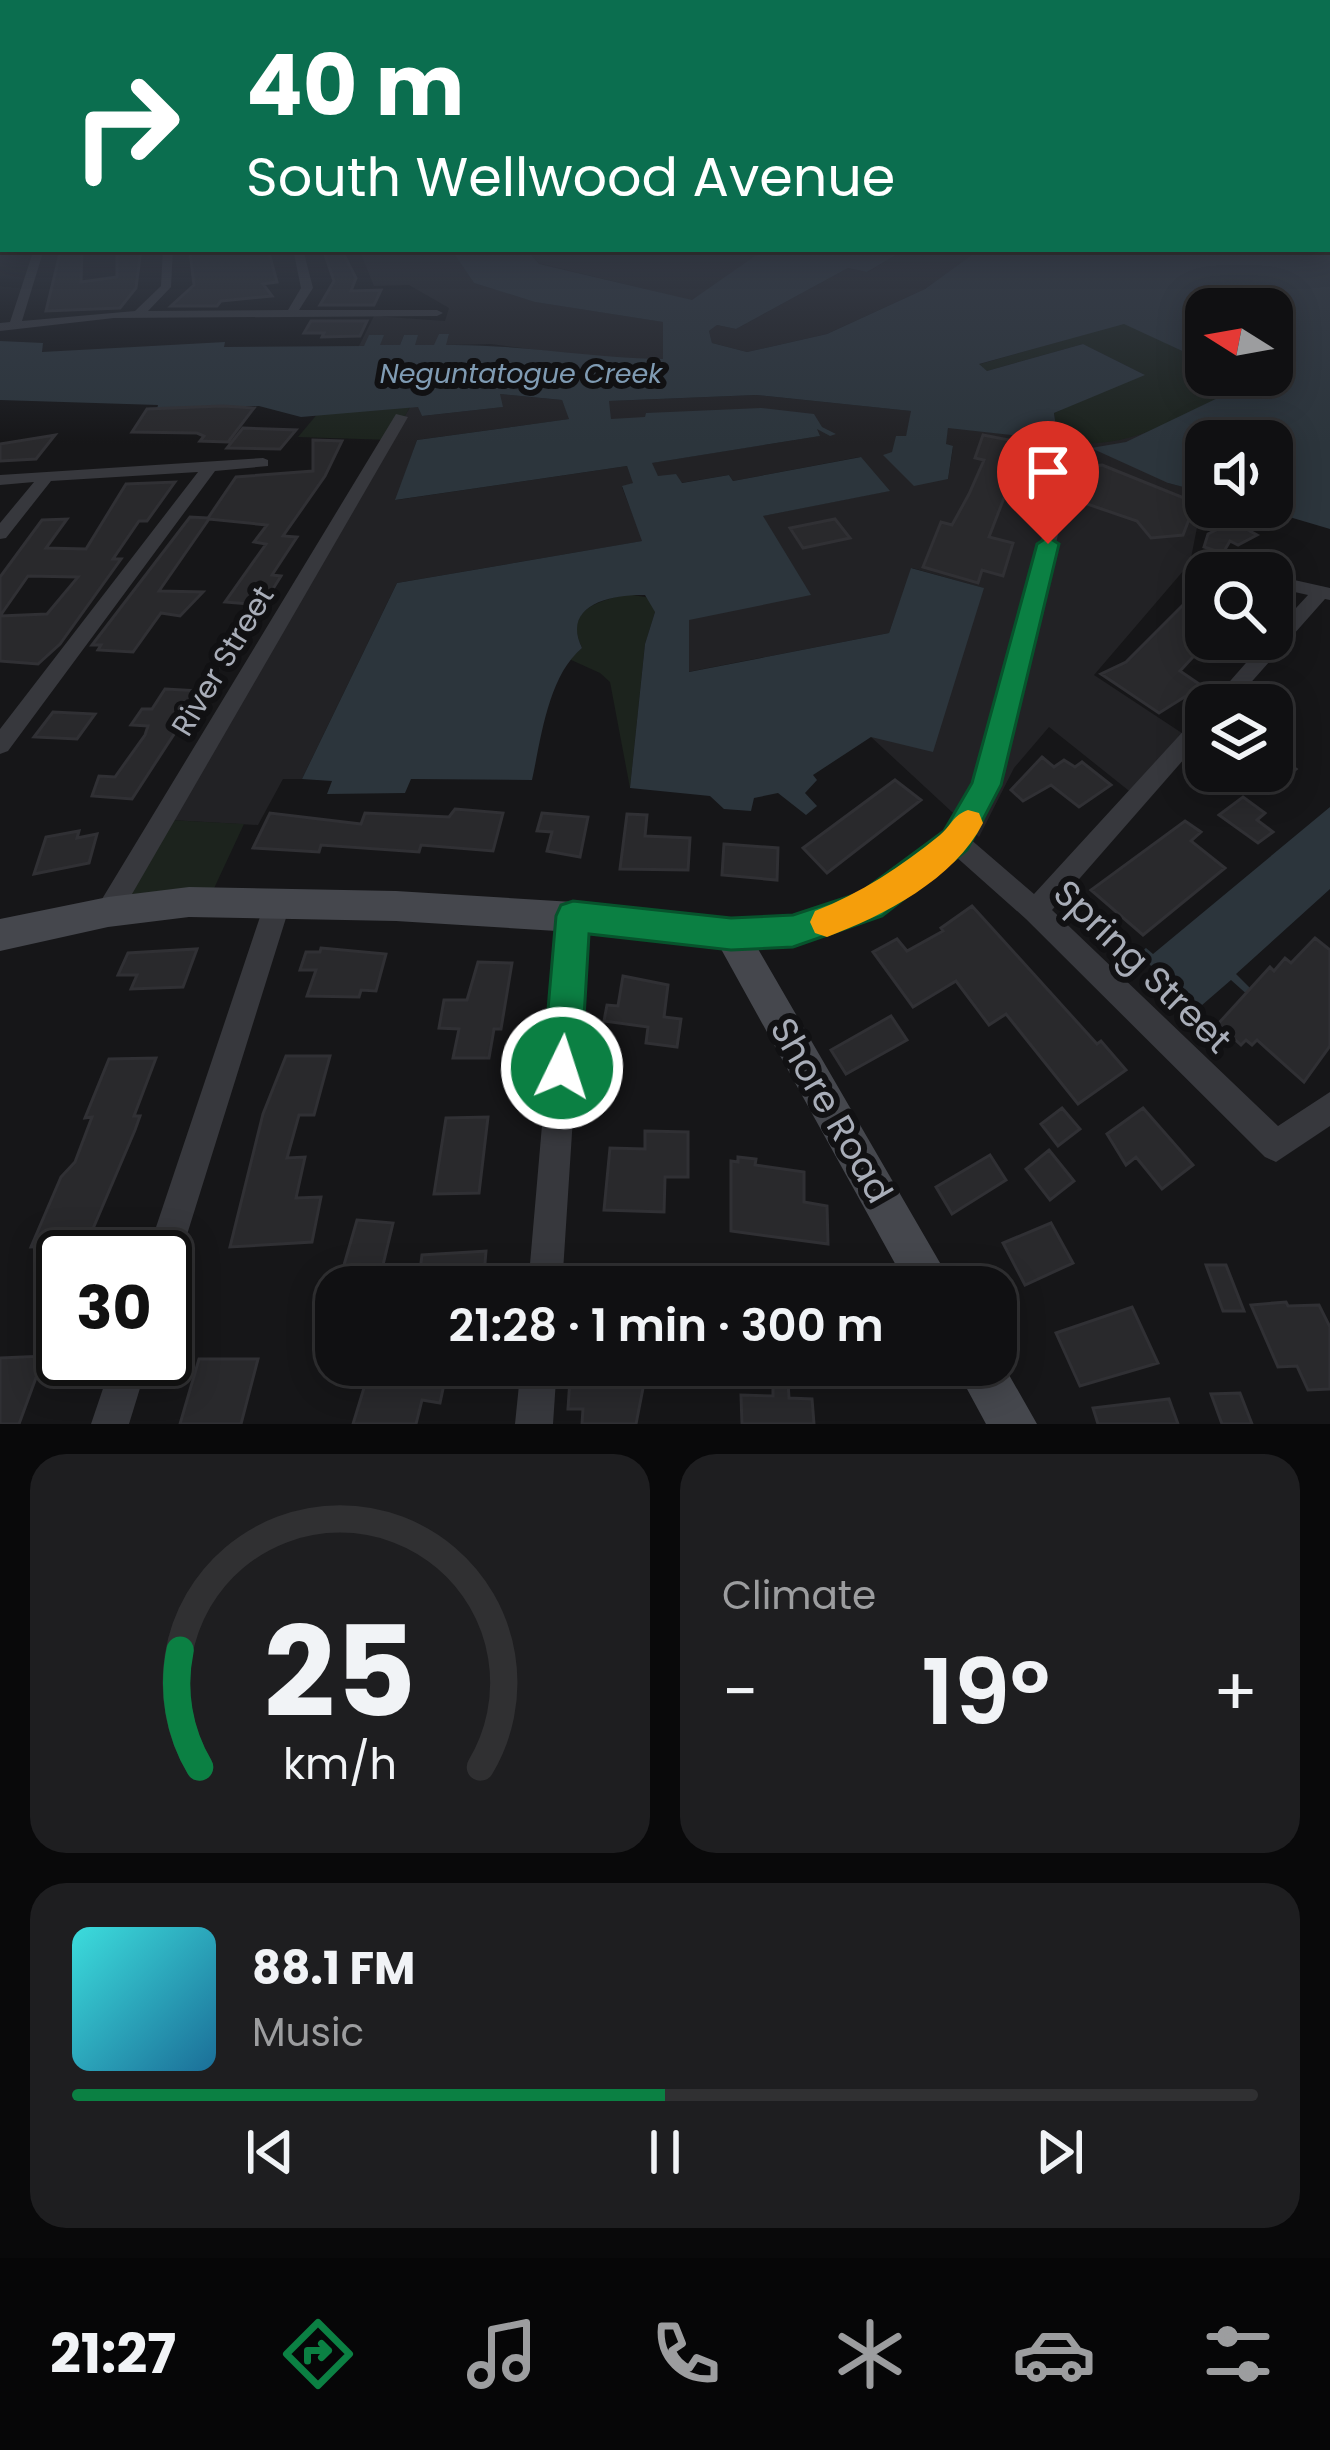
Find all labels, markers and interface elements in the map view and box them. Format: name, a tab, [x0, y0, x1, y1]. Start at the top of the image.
text: 40 m	[246, 27, 464, 144]
icon: right	[48, 48, 204, 204]
text: South Wellwood Avenue	[246, 139, 895, 215]
north arrow	[1185, 288, 1293, 396]
map controls	[1185, 288, 1293, 792]
water label: Neguntatogue Creek	[380, 355, 663, 392]
button: sound	[1185, 420, 1293, 528]
pin	[997, 421, 1099, 544]
icon: arrive	[1015, 439, 1081, 505]
button: search	[1185, 552, 1293, 660]
street label: River Street	[161, 578, 284, 744]
button: layers	[1185, 684, 1293, 792]
street label: Spring Street	[1042, 868, 1243, 1065]
position arrow	[499, 1005, 625, 1131]
street label: Shore Road	[758, 1008, 905, 1212]
speed limit sign: 30	[36, 1230, 192, 1386]
text: 21:28 · 1 min · 300 m	[448, 1294, 884, 1357]
text: Climate	[722, 1568, 876, 1623]
text: 25	[264, 1585, 416, 1760]
text: 19°	[921, 1629, 1050, 1756]
text: −	[722, 1646, 758, 1738]
text: +	[1213, 1646, 1258, 1738]
text: km/h	[283, 1733, 397, 1793]
text: 88.1 FM	[252, 1937, 415, 2000]
text: Music	[252, 2005, 364, 2060]
icon: previous	[237, 2119, 303, 2185]
icon: pause	[632, 2119, 698, 2185]
icon: next	[1027, 2119, 1093, 2185]
icon: directions	[276, 2312, 360, 2396]
icon: music	[460, 2312, 544, 2396]
icon: phone	[644, 2312, 728, 2396]
icon: climate	[828, 2312, 912, 2396]
icon: car	[1012, 2312, 1096, 2396]
icon: filters	[1196, 2312, 1280, 2396]
text: 21:27	[50, 2316, 176, 2392]

